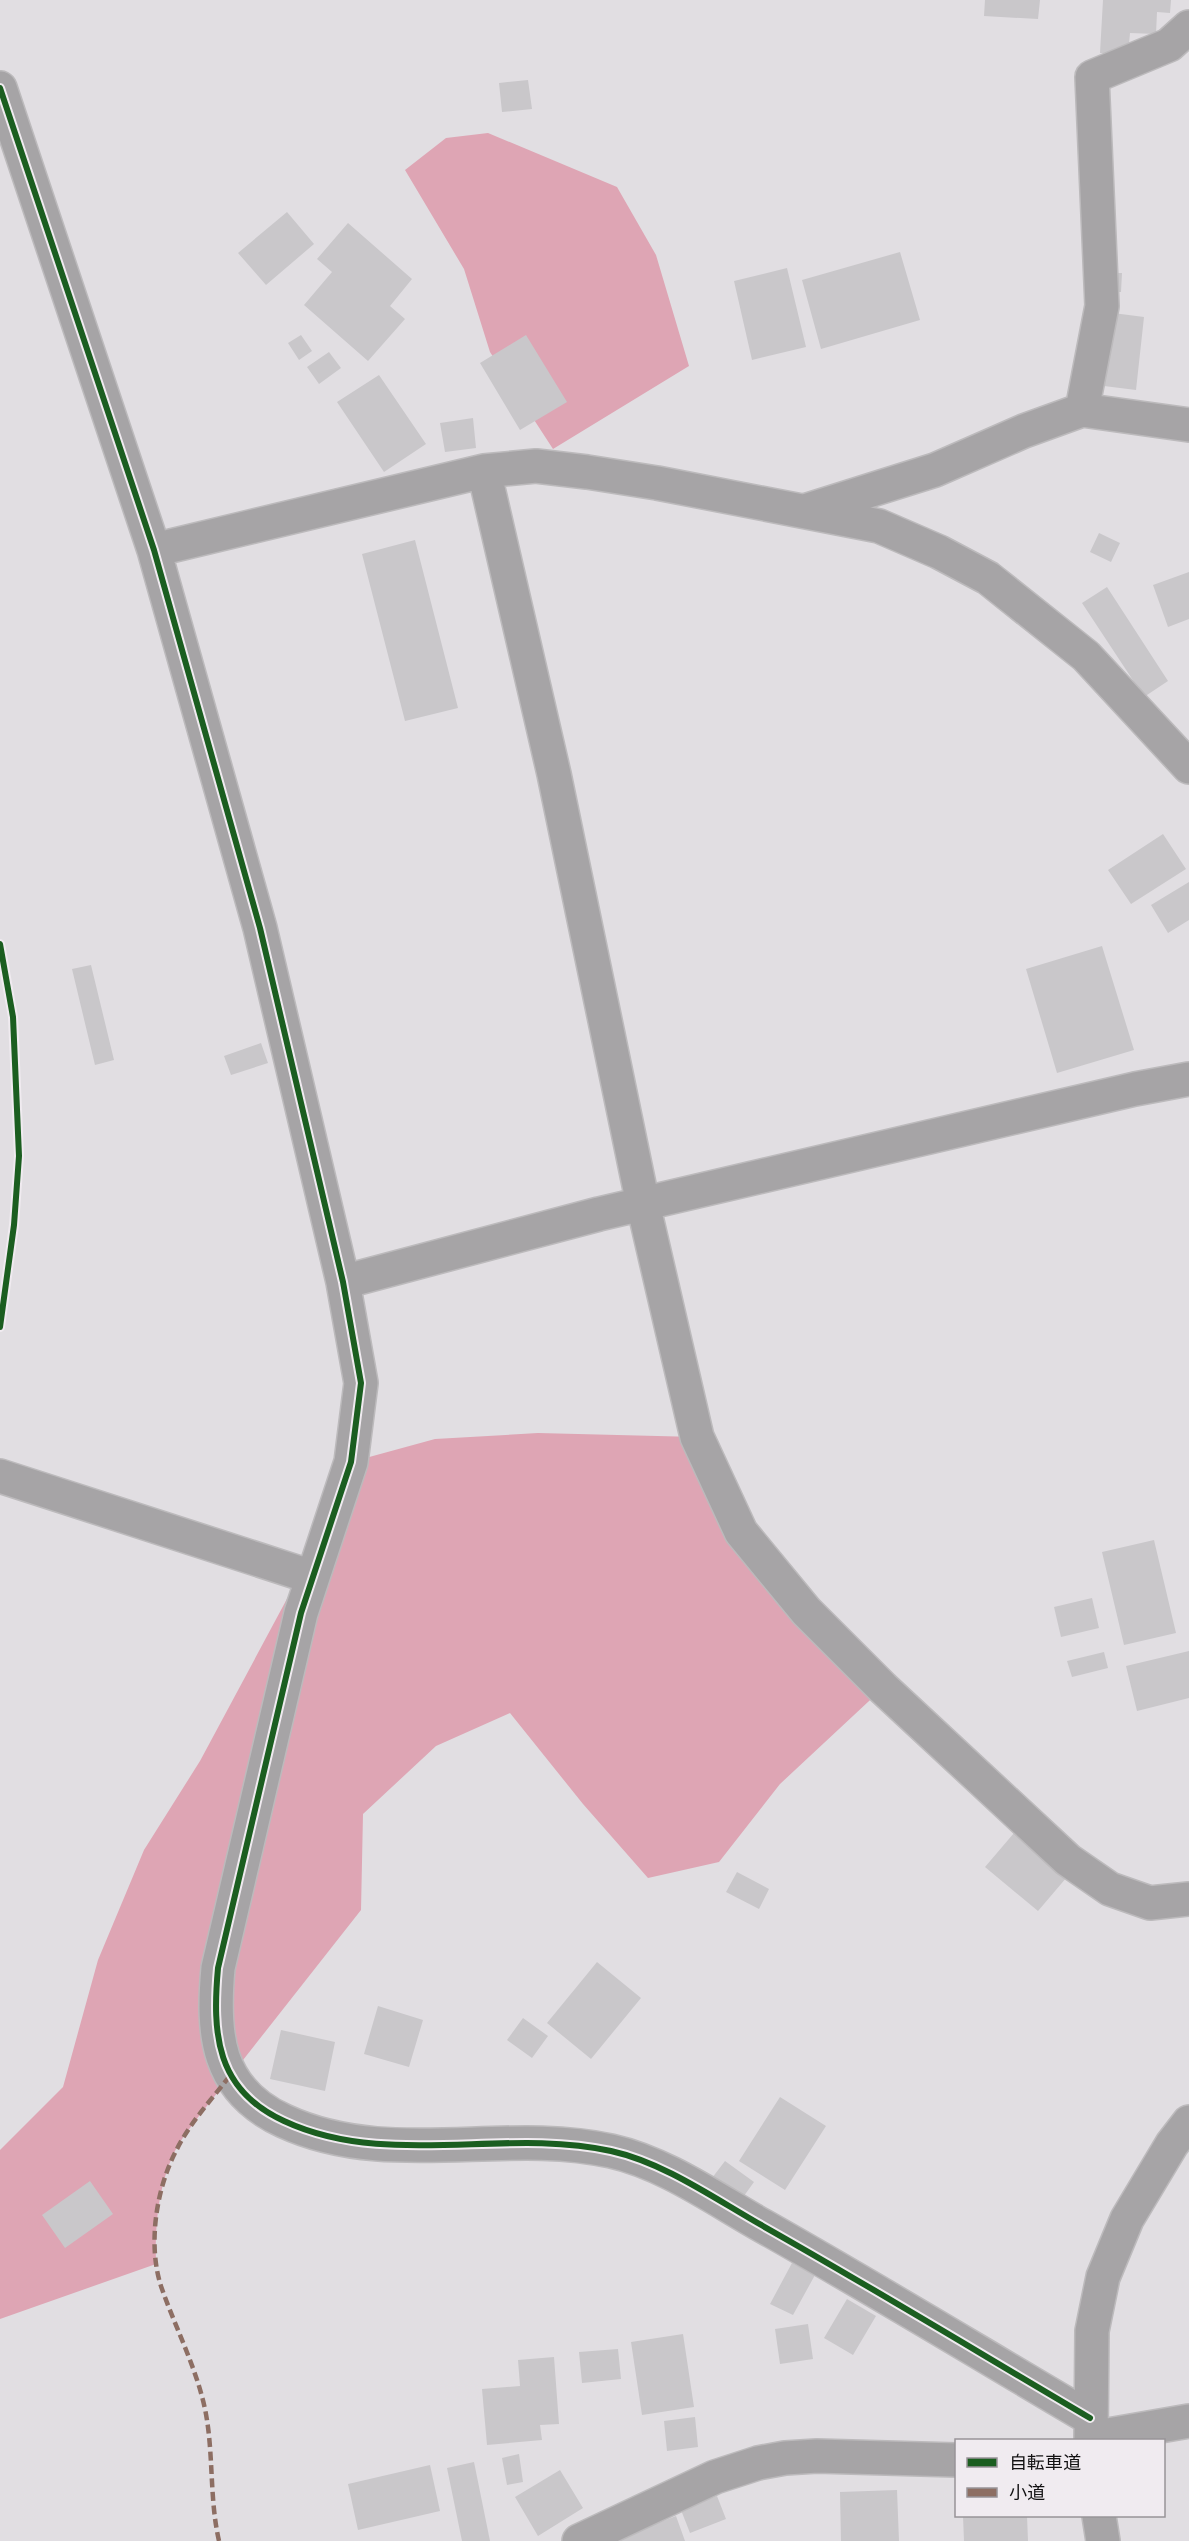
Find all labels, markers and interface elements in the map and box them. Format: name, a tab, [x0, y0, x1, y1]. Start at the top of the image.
legend	[955, 2439, 1165, 2517]
text: 自転車道	[1009, 2450, 1081, 2474]
text: 小道	[1009, 2480, 1045, 2504]

